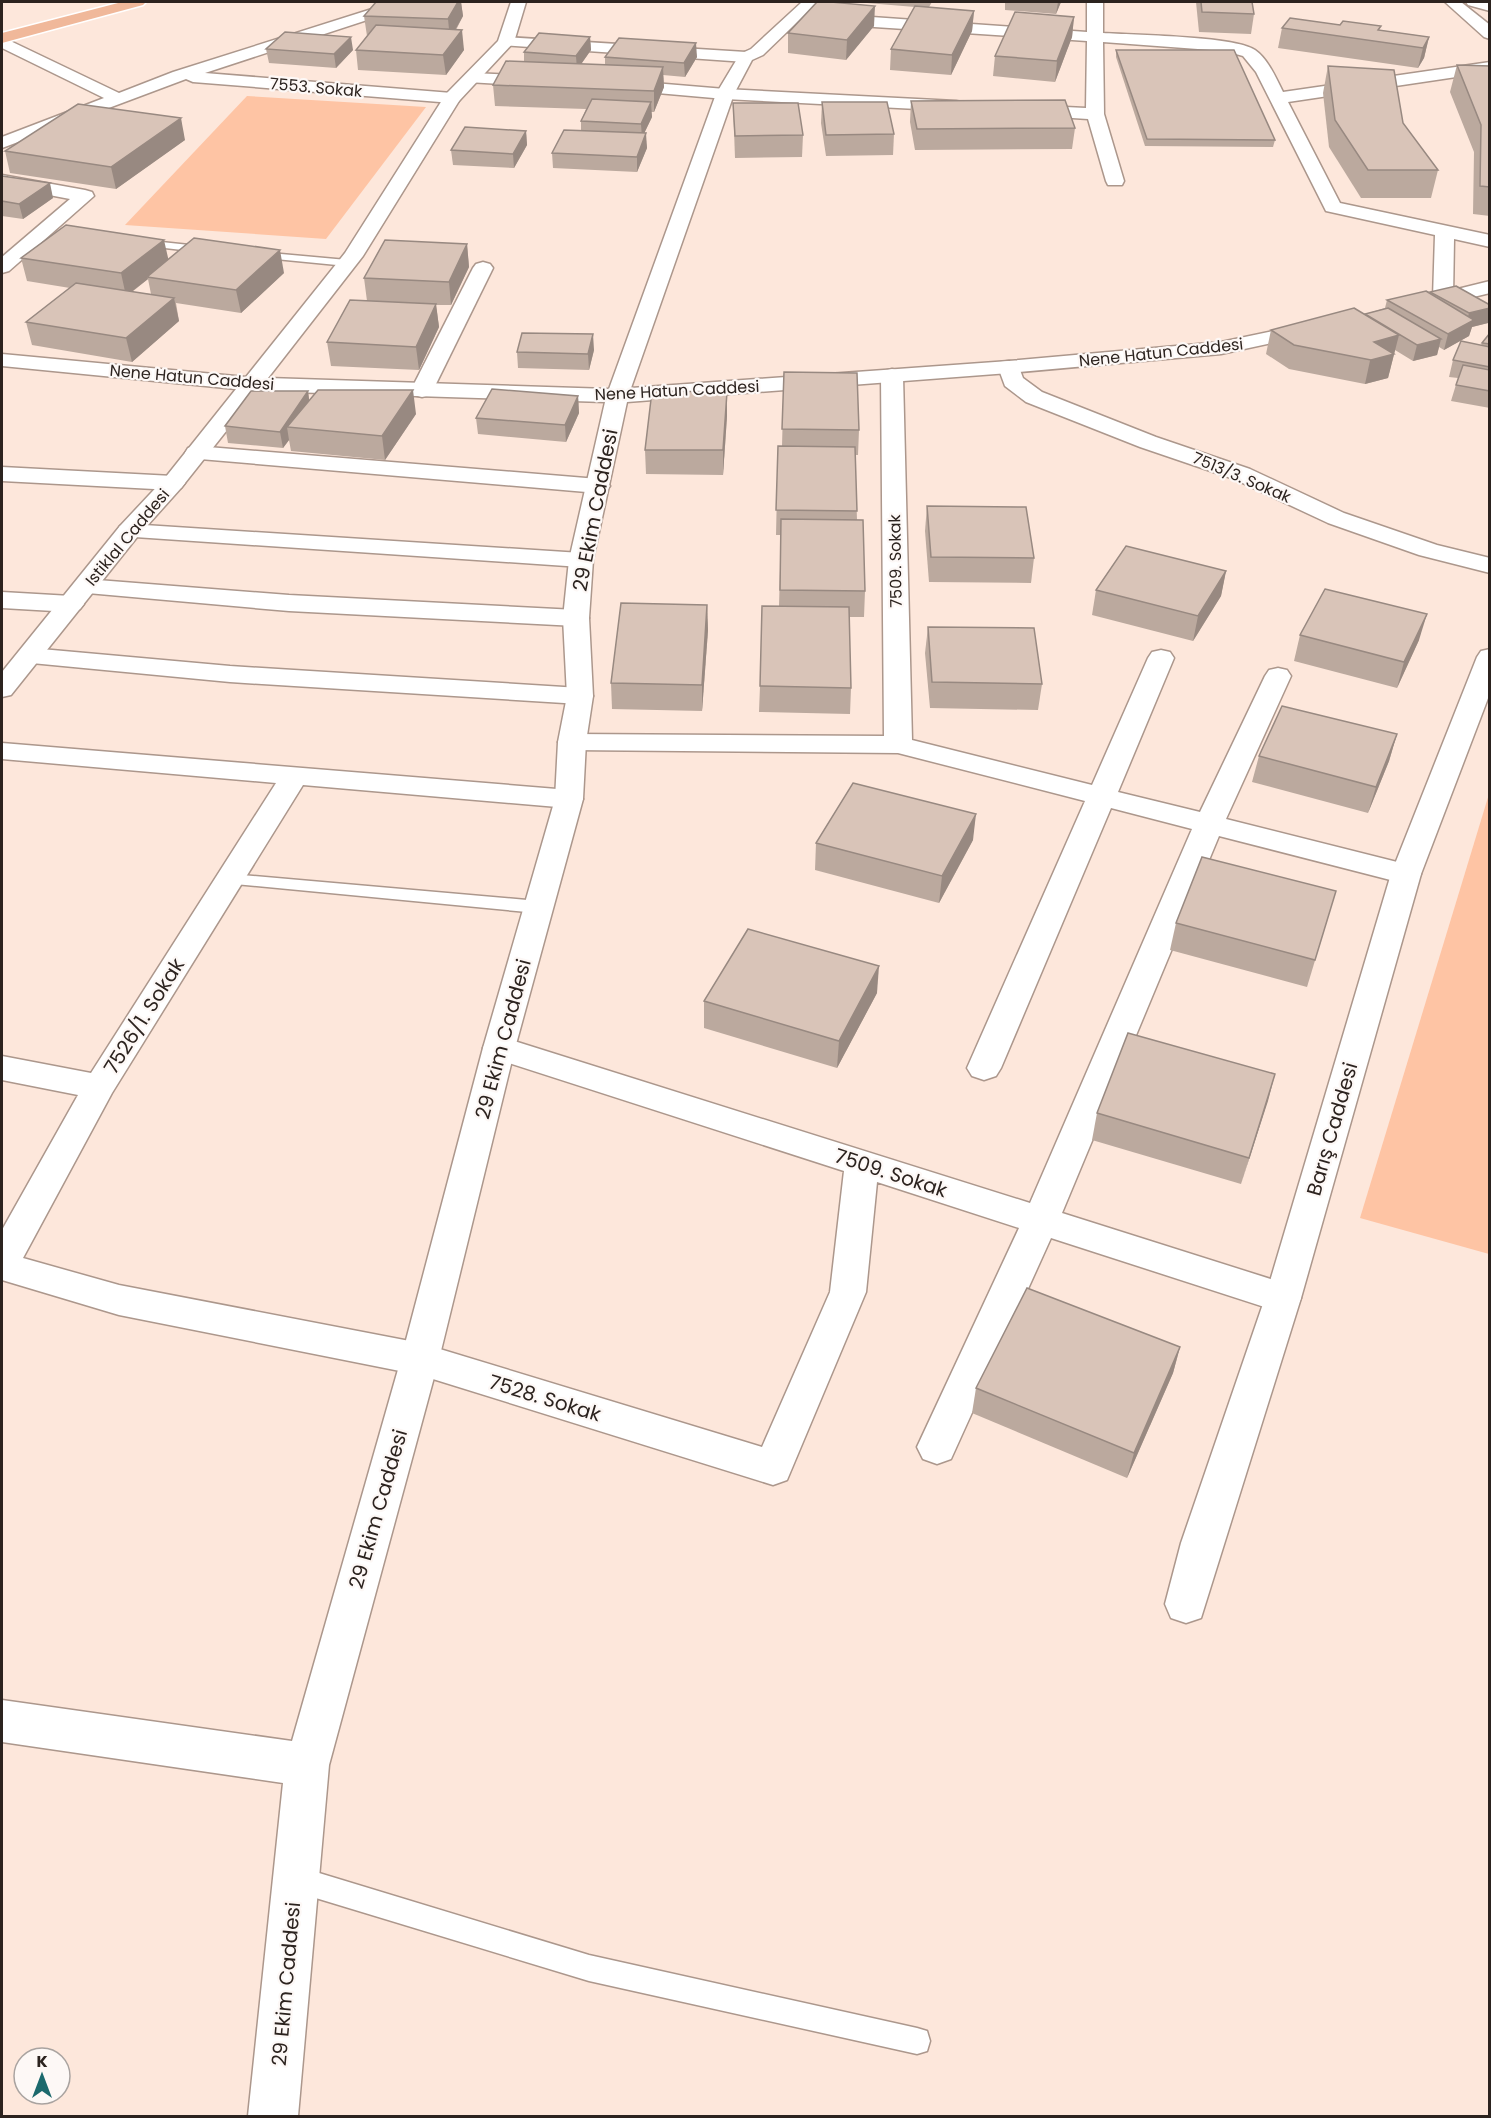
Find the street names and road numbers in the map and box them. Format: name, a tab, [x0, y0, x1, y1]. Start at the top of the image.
street label: 7553. Sokak	[269, 72, 364, 103]
street label: Nene Hatun Caddesi	[1078, 332, 1244, 373]
street label: Nene Hatun Caddesi	[109, 359, 275, 396]
street label: Nene Hatun Caddesi	[594, 375, 760, 406]
street label: 29 Ekim Caddesi	[566, 427, 624, 593]
street label: 7513/3. Sokak	[1189, 446, 1295, 509]
street label: Istiklal Caddesi	[80, 484, 175, 591]
street label: 7509. Sokak	[883, 513, 908, 608]
street label: 7526/1. Sokak	[97, 952, 191, 1079]
street label: 29 Ekim Caddesi	[468, 956, 538, 1122]
street label: Barış Caddesi	[1300, 1059, 1364, 1199]
street label: 7509. Sokak	[831, 1142, 952, 1205]
street label: 7528. Sokak	[486, 1368, 605, 1429]
street label: 29 Ekim Caddesi	[342, 1426, 414, 1592]
street label: 29 Ekim Caddesi	[265, 1901, 307, 2067]

